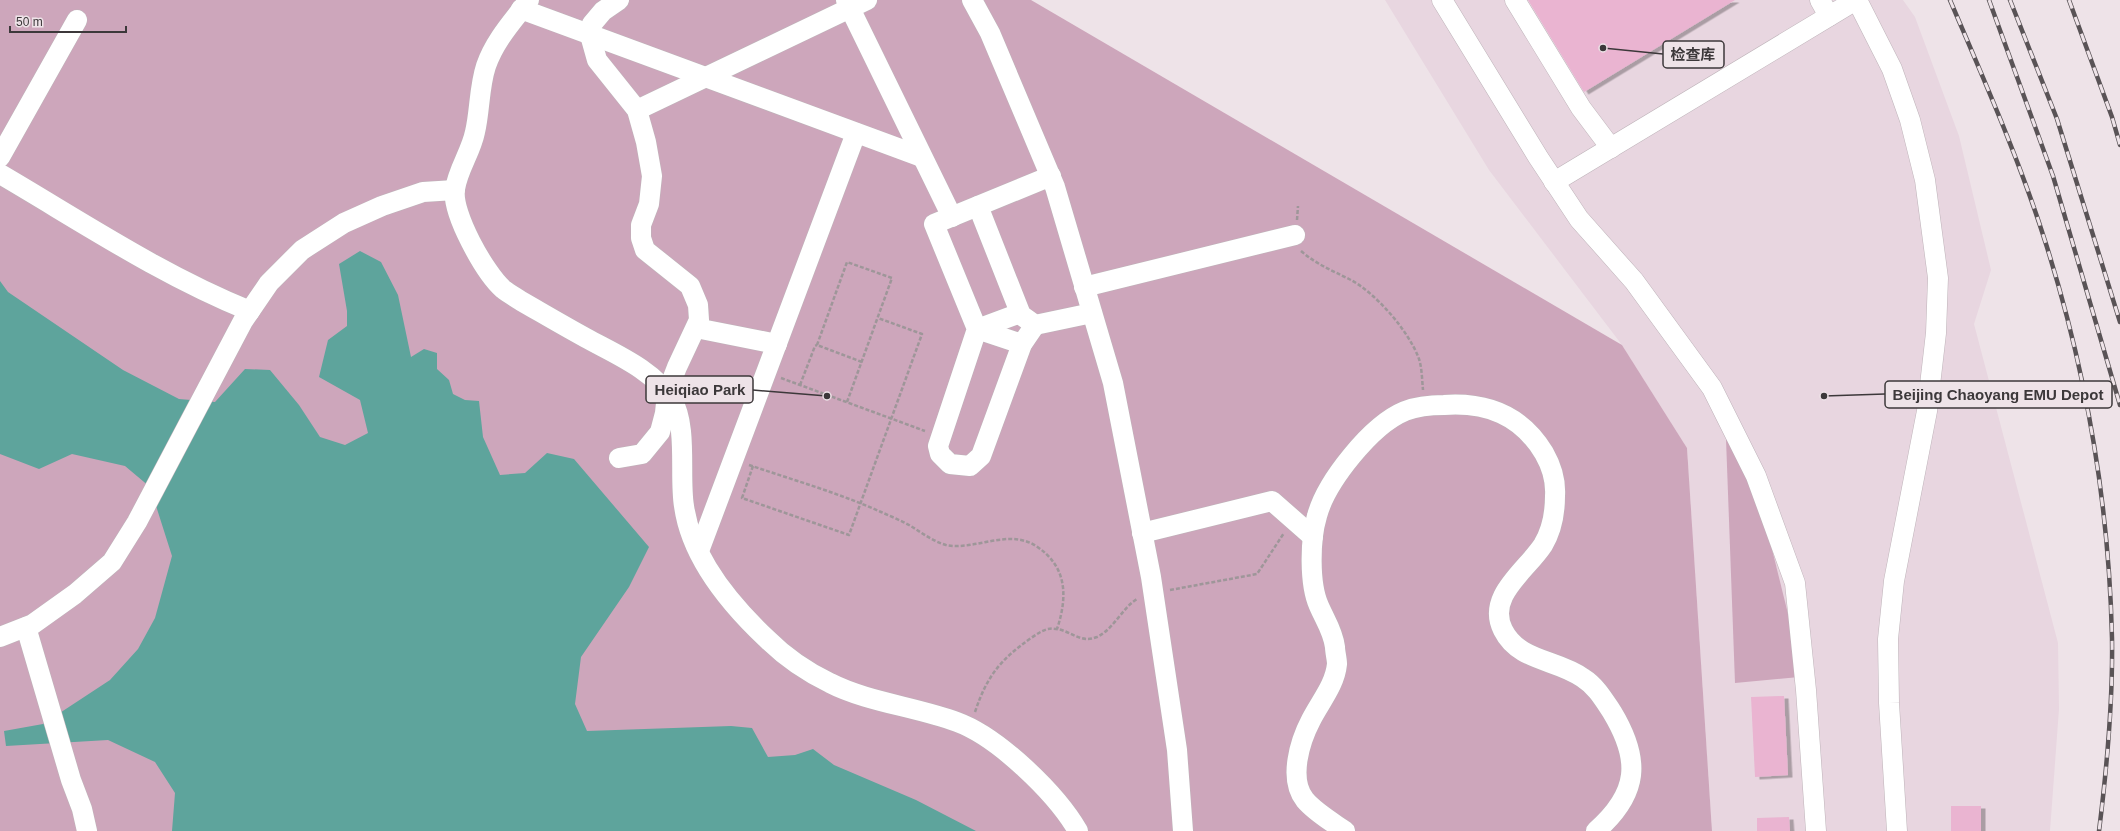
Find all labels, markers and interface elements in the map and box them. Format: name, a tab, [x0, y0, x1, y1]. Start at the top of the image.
scale bar	[10, 8, 126, 34]
text: 50 m	[16, 15, 43, 29]
callout: 检查库	[1663, 41, 1724, 68]
text: 检查库	[1670, 46, 1716, 63]
callout: Heiqiao Park	[646, 376, 753, 403]
text: Heiqiao Park	[655, 381, 746, 398]
callout: Beijing Chaoyang EMU Depot	[1885, 381, 2112, 408]
text: Beijing Chaoyang EMU Depot	[1893, 386, 2103, 403]

